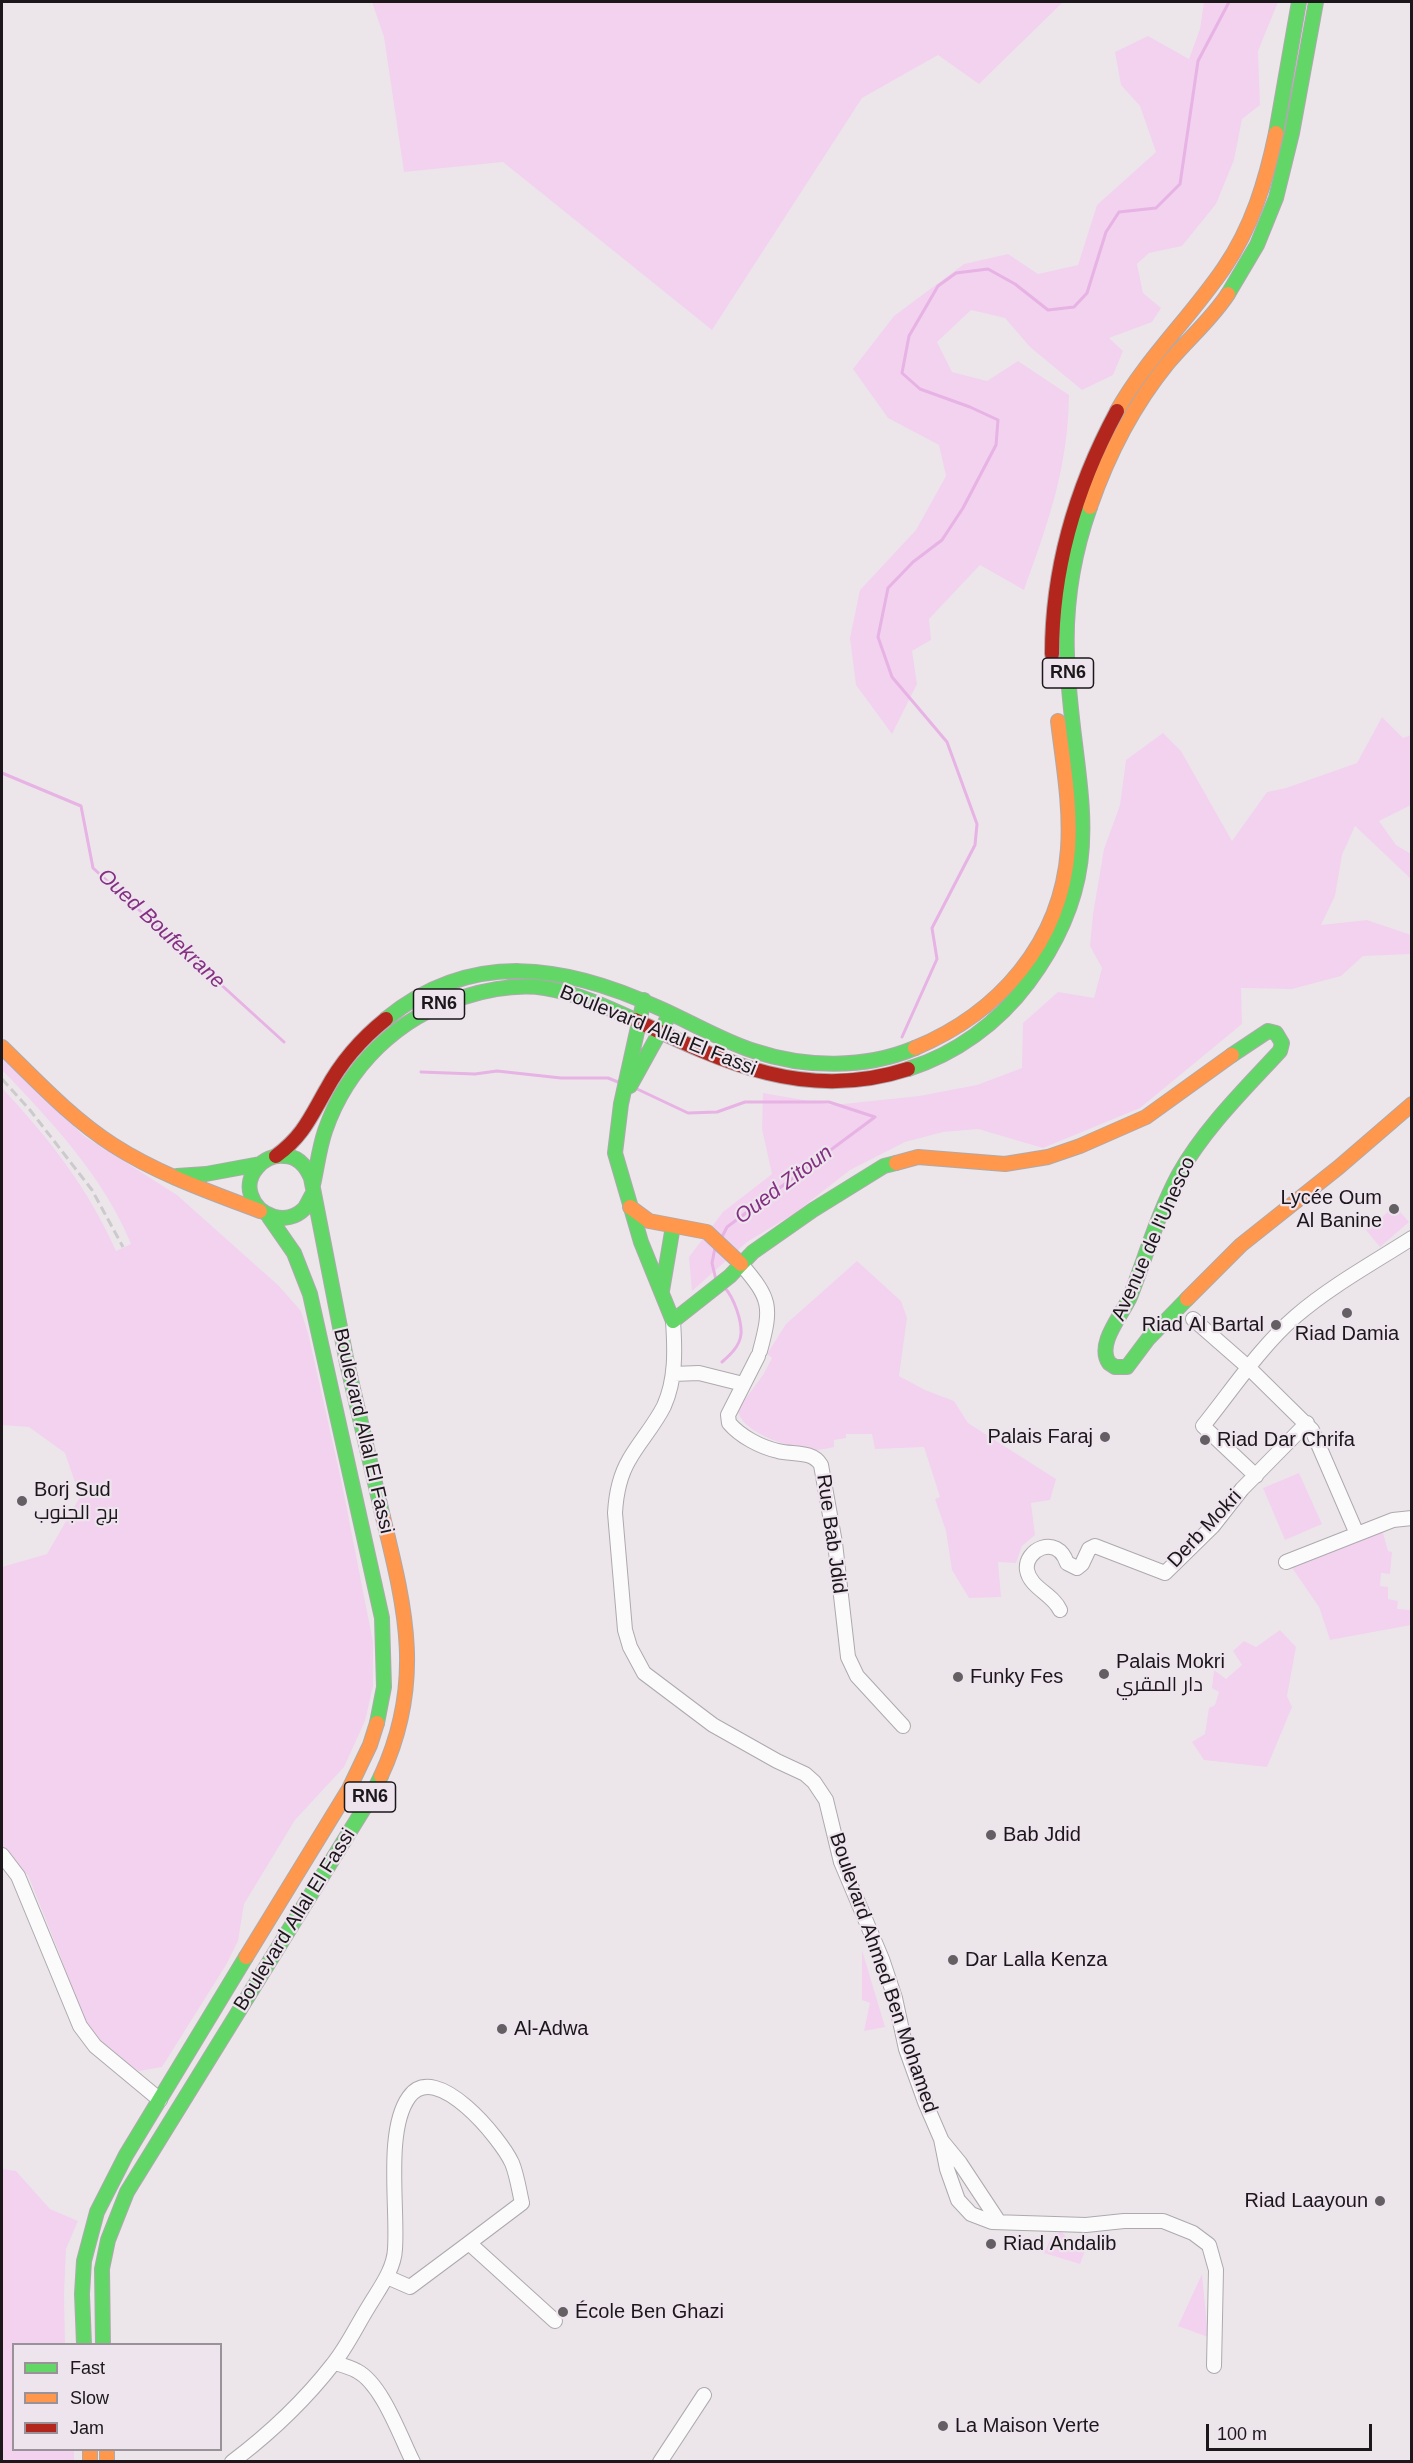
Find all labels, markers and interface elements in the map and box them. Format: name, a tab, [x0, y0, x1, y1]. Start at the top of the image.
road number: RN6	[1042, 658, 1094, 688]
water label: Oued Boufekrane	[92, 864, 230, 994]
street label: Boulevard Allal El Fassi	[556, 981, 760, 1081]
road number: RN6	[414, 989, 464, 1019]
water label: Oued Zitoun	[730, 1140, 838, 1230]
street label: Avenue de l'Unesco	[1107, 1153, 1201, 1325]
place label: Lycée Oum Al Banine	[1280, 1186, 1382, 1233]
marker: Lycée Oum Al Banine	[1387, 1202, 1401, 1216]
marker: Riad Damia	[1340, 1306, 1354, 1320]
place label: Riad Al Bartal	[1142, 1313, 1264, 1337]
marker: Riad Al Bartal	[1269, 1318, 1283, 1332]
place label: Riad Damia	[1295, 1322, 1399, 1346]
street label: Boulevard Allal El Fassi	[328, 1326, 398, 1536]
place label: Palais Faraj	[987, 1425, 1093, 1449]
place label: Riad Dar Chrifa	[1217, 1428, 1355, 1452]
marker: Palais Faraj	[1098, 1430, 1112, 1444]
marker: Riad Dar Chrifa	[1198, 1433, 1212, 1447]
street label: Rue Bab Jdid	[811, 1473, 851, 1595]
place label: Borj Sud برج الجنوب	[34, 1478, 119, 1525]
street label: Derb Mokri	[1163, 1485, 1247, 1573]
marker: Borj Sud برج الجنوب	[15, 1494, 29, 1508]
place label: Palais Mokri دار المقري	[1116, 1650, 1225, 1697]
place label: Funky Fes	[970, 1665, 1063, 1689]
marker: Palais Mokri دار المقري	[1097, 1667, 1111, 1681]
marker: Funky Fes	[951, 1670, 965, 1684]
road number: RN6	[344, 1782, 395, 1812]
place label: Bab Jdid	[1003, 1823, 1081, 1847]
street label: Boulevard Allal El Fassi	[229, 1825, 361, 2015]
marker: Bab Jdid	[984, 1828, 998, 1842]
street label: Boulevard Ahmed Ben Mohamed	[824, 1830, 942, 2116]
place label: Dar Lalla Kenza	[965, 1948, 1107, 1972]
marker: Dar Lalla Kenza	[946, 1953, 960, 1967]
place label: Al-Adwa	[514, 2017, 588, 2041]
marker: Al-Adwa	[495, 2022, 509, 2036]
place label: Riad Laayoun	[1245, 2189, 1368, 2213]
marker: Riad Laayoun	[1373, 2194, 1387, 2208]
place label: Riad Andalib	[1003, 2232, 1116, 2256]
marker: Riad Andalib	[984, 2237, 998, 2251]
place label: École Ben Ghazi	[575, 2300, 724, 2324]
marker: École Ben Ghazi	[556, 2305, 570, 2319]
legend	[12, 2343, 222, 2451]
text: Fast	[70, 2358, 105, 2378]
text: Slow	[70, 2388, 109, 2408]
scale bar	[1209, 2412, 1376, 2450]
place label: La Maison Verte	[955, 2414, 1100, 2438]
text: Jam	[70, 2418, 104, 2438]
marker: La Maison Verte	[936, 2419, 950, 2433]
text: 100 m	[1217, 2424, 1267, 2444]

